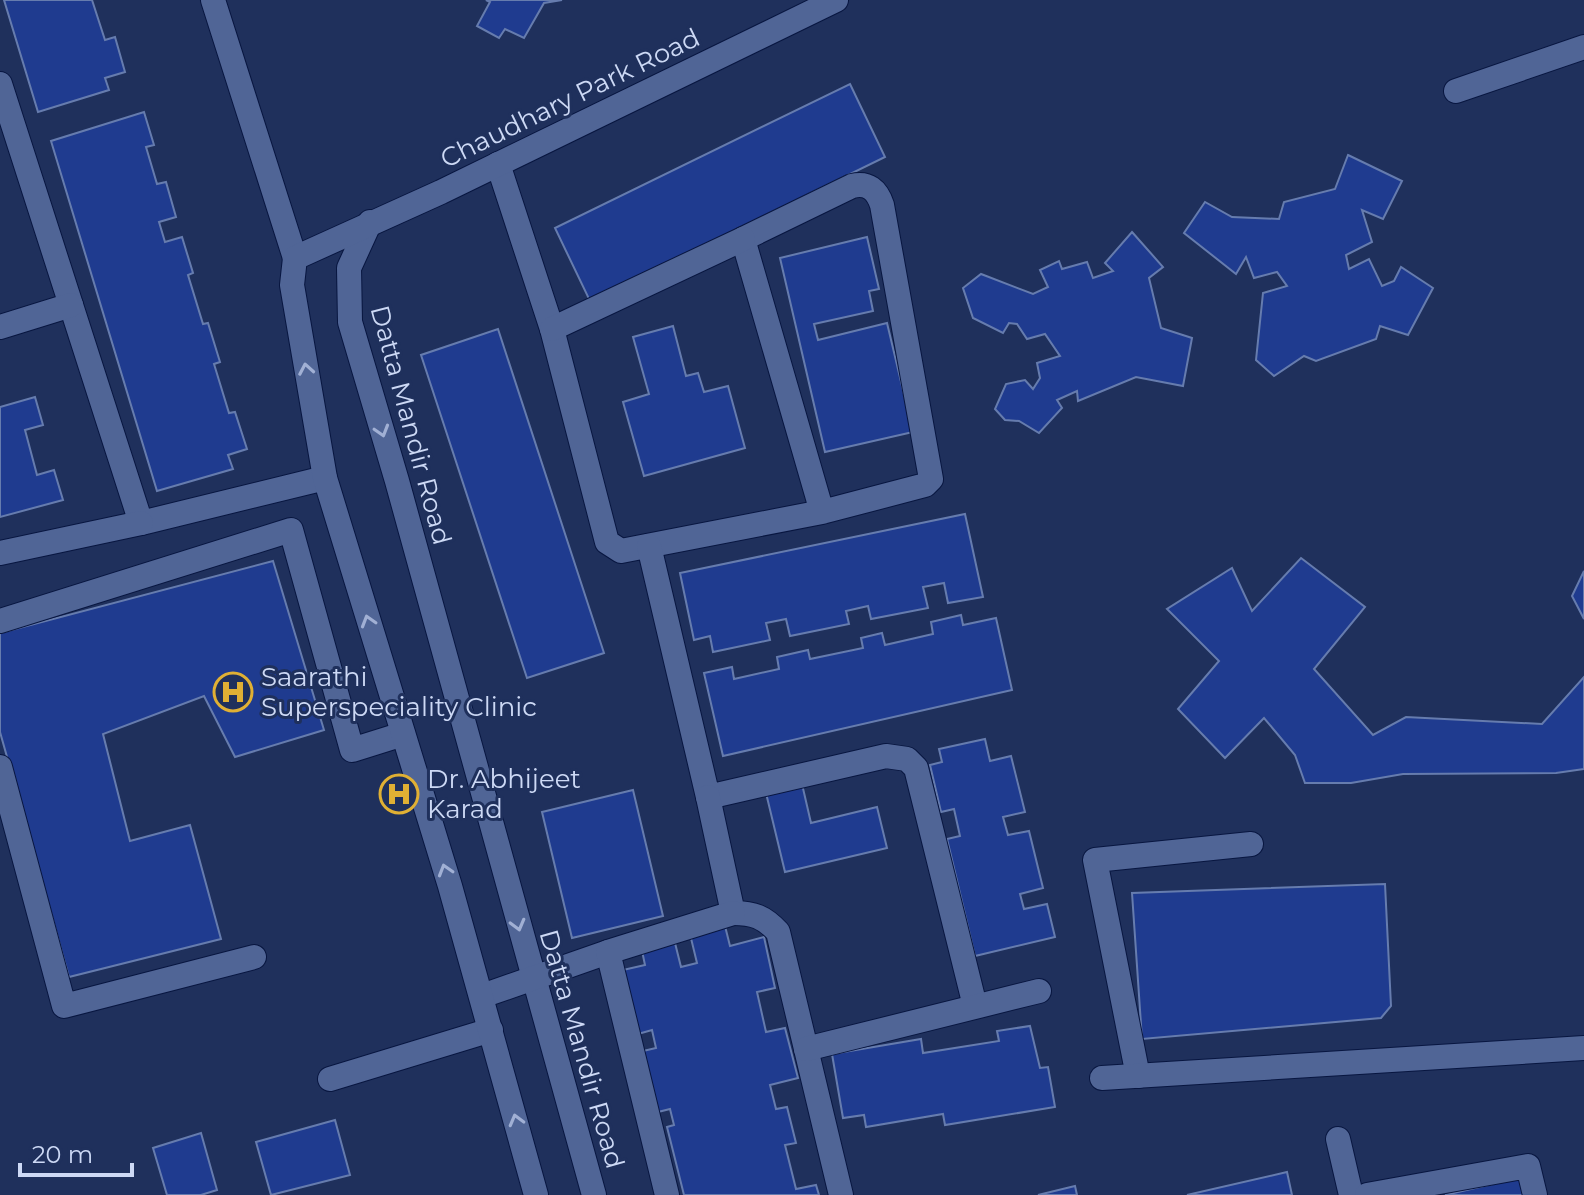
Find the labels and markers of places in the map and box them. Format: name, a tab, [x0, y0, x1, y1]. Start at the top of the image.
place label: Saarathi Superspeciality Clinic	[261, 661, 537, 723]
hospital icon: Saarathi Superspeciality Clinic	[212, 671, 254, 713]
place label: Dr. Abhijeet Karad	[427, 763, 581, 825]
hospital icon: Dr. Abhijeet Karad	[378, 773, 420, 815]

